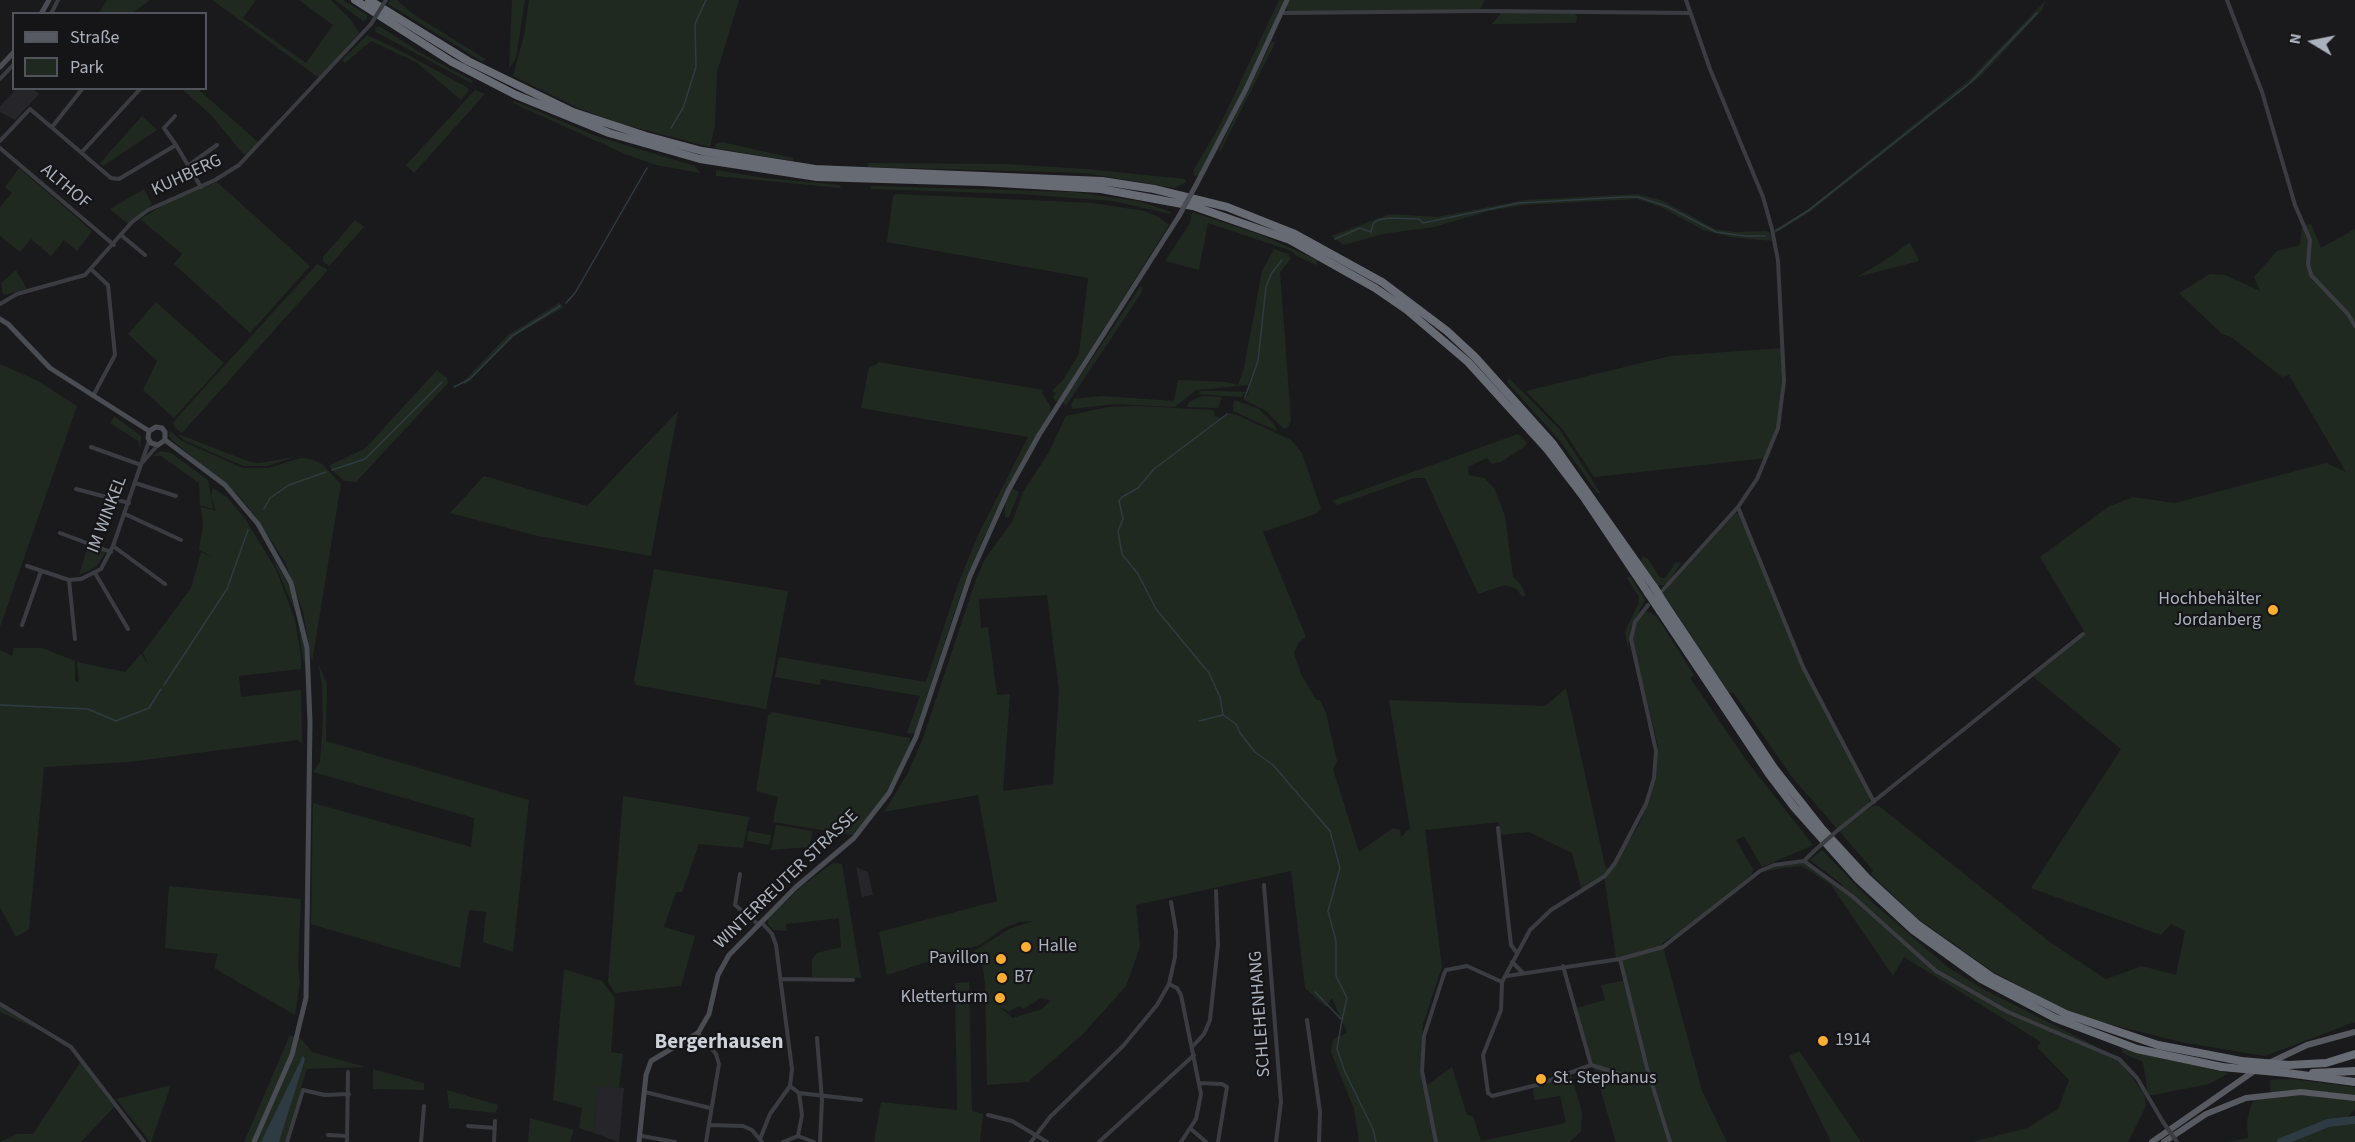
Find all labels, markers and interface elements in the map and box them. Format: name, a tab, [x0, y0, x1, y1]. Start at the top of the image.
legend	[12, 12, 207, 90]
north arrow	[2283, 12, 2343, 72]
text: Straße	[70, 25, 119, 50]
text: N	[2284, 32, 2307, 46]
text: Park	[70, 55, 104, 80]
street label: KUHBERG	[148, 150, 226, 202]
street label: ALTHOF	[36, 160, 94, 214]
street label: IM WINKEL	[83, 474, 133, 556]
place label: Hochbehälter Jordanberg	[2158, 589, 2261, 632]
marker: Hochbehälter Jordanberg	[2266, 603, 2280, 617]
street label: WINTERREUTER STRASSE	[711, 806, 863, 954]
place label: Halle	[1038, 936, 1077, 958]
marker: Halle	[1019, 940, 1033, 954]
place label: Pavillon	[929, 948, 989, 970]
street label: SCHLEHENHANG	[1246, 950, 1276, 1078]
marker: Pavillon	[994, 952, 1008, 966]
place label: B7	[1014, 967, 1034, 989]
marker: B7	[995, 971, 1009, 985]
place label: Kletterturm	[900, 987, 988, 1009]
marker: Kletterturm	[993, 991, 1007, 1005]
district label: Bergerhausen	[655, 1030, 783, 1056]
place label: 1914	[1835, 1030, 1871, 1052]
marker: 1914	[1816, 1034, 1830, 1048]
place label: St. Stephanus	[1553, 1068, 1656, 1090]
marker: St. Stephanus	[1534, 1072, 1548, 1086]

